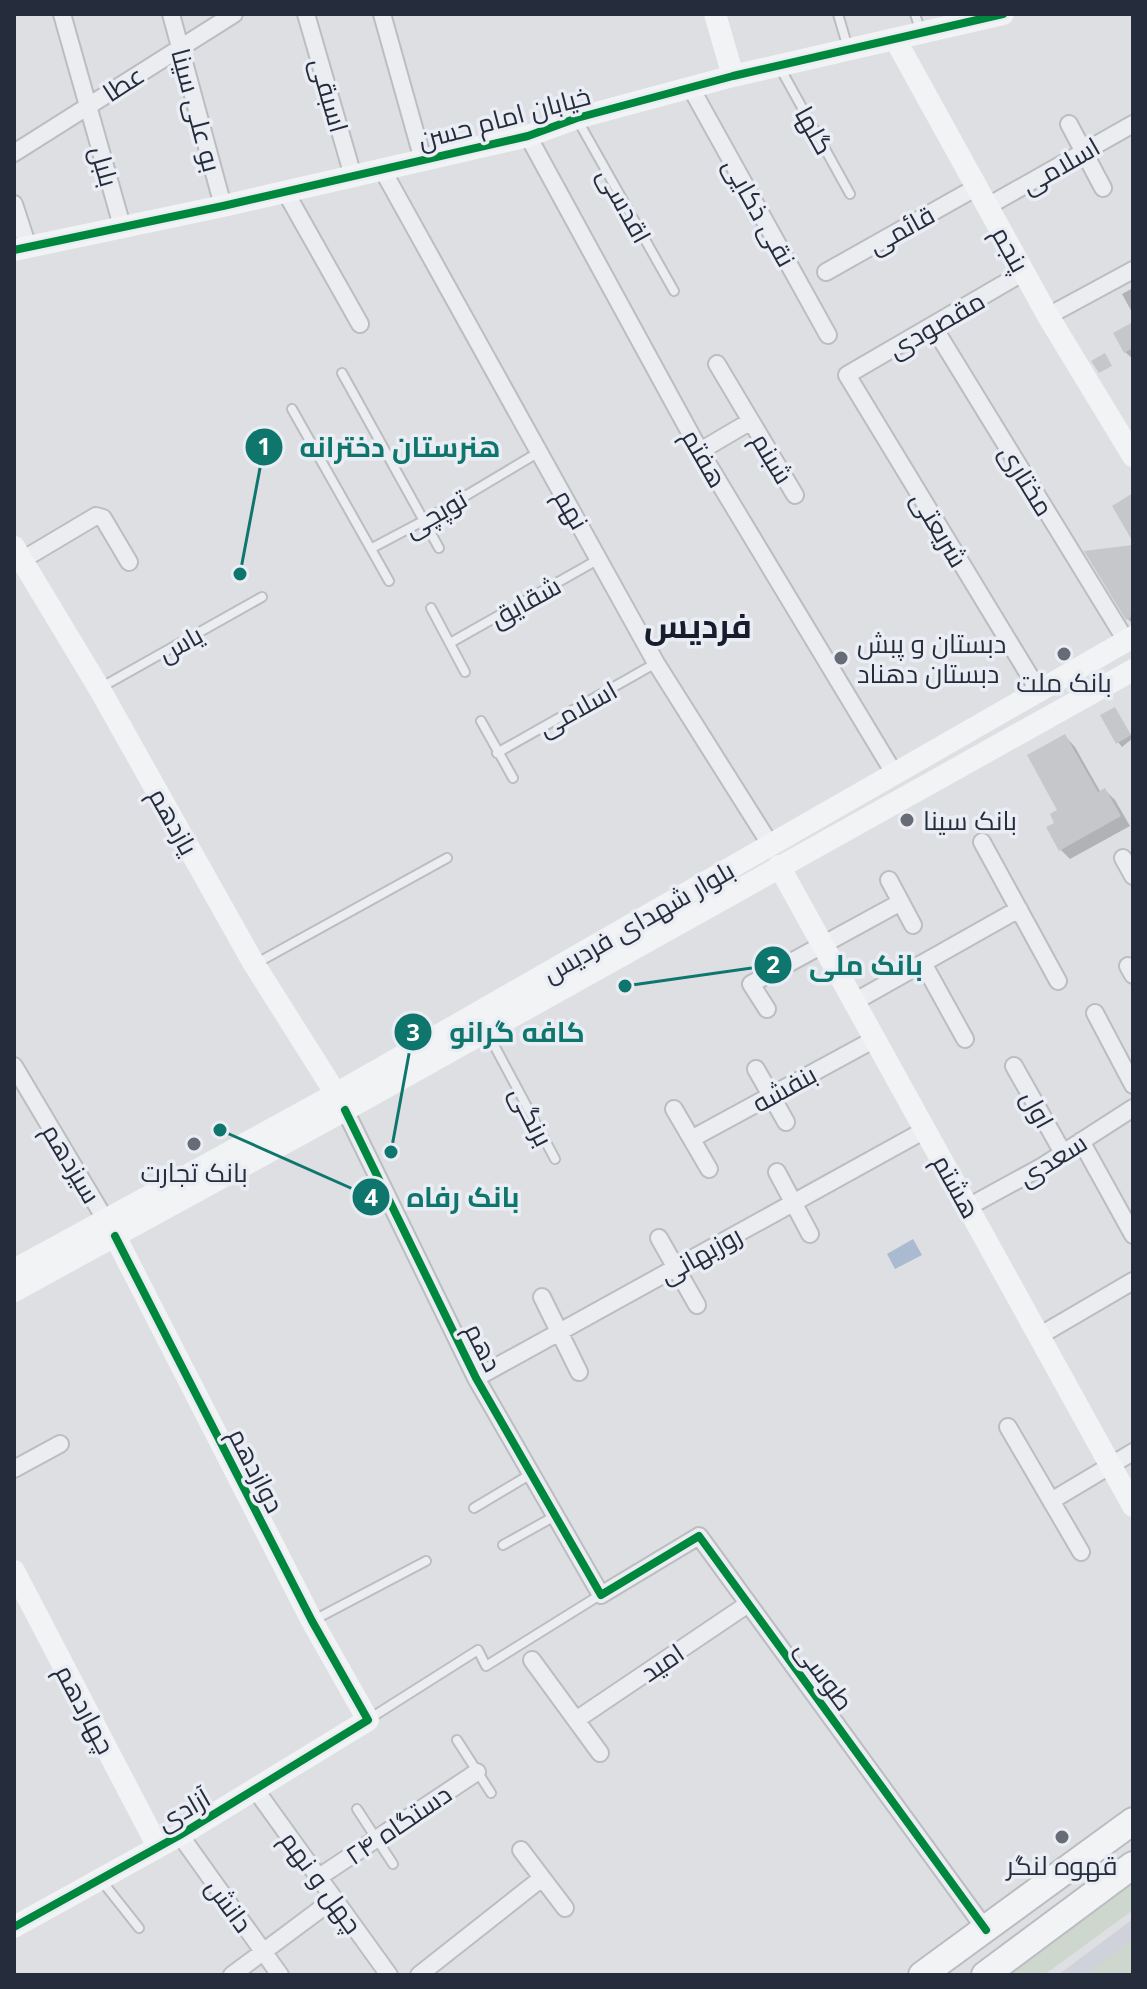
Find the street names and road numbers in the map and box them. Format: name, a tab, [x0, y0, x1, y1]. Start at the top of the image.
street label: بو علی سینا	[163, 44, 231, 176]
street label: اسبقی	[302, 54, 358, 136]
street label: عطا	[95, 56, 151, 110]
street label: خیابان امام حسن	[414, 77, 595, 158]
street label: گلها	[787, 99, 843, 161]
street label: اسلامی	[1014, 128, 1106, 202]
street label: بلبل	[82, 141, 128, 191]
street label: نقی ذکایی	[715, 151, 805, 273]
street label: اقدسی	[590, 161, 660, 249]
street label: قائمی	[861, 196, 941, 262]
street label: پنجم	[983, 220, 1038, 279]
street label: مقصودی	[881, 282, 991, 366]
street label: هفتم	[673, 422, 736, 494]
street label: شبنم	[743, 426, 802, 491]
street label: مختاری	[991, 437, 1063, 523]
street label: توپچی	[397, 480, 473, 545]
street label: نهم	[545, 482, 598, 536]
street label: شریعتی	[903, 484, 977, 574]
street label: شقایق	[483, 567, 567, 635]
street label: یاس	[151, 616, 209, 670]
street label: اسلامی	[531, 672, 623, 744]
street label: یازدهم	[140, 781, 207, 862]
street label: بلوار شهدای فردیس	[536, 851, 740, 991]
street label: بنفشه	[745, 1056, 823, 1120]
street label: برنگی	[502, 1080, 562, 1152]
street label: اول	[1013, 1083, 1063, 1135]
street label: سیزدهم	[33, 1116, 110, 1210]
street label: سعدی	[1011, 1124, 1093, 1194]
street label: هشتم	[924, 1148, 989, 1225]
street label: روزبهانی	[652, 1217, 748, 1291]
street label: دهم	[456, 1316, 511, 1378]
street label: دوازدهم	[219, 1421, 294, 1519]
street label: طوسی	[787, 1633, 863, 1717]
street label: امید	[633, 1634, 691, 1690]
street label: چهاردهم	[47, 1658, 125, 1761]
street label: ۲۴ دستگاه	[338, 1775, 458, 1873]
street label: آزادی	[149, 1779, 217, 1839]
street label: چهل و نهم	[272, 1823, 371, 1941]
street label: دانش	[198, 1871, 262, 1939]

